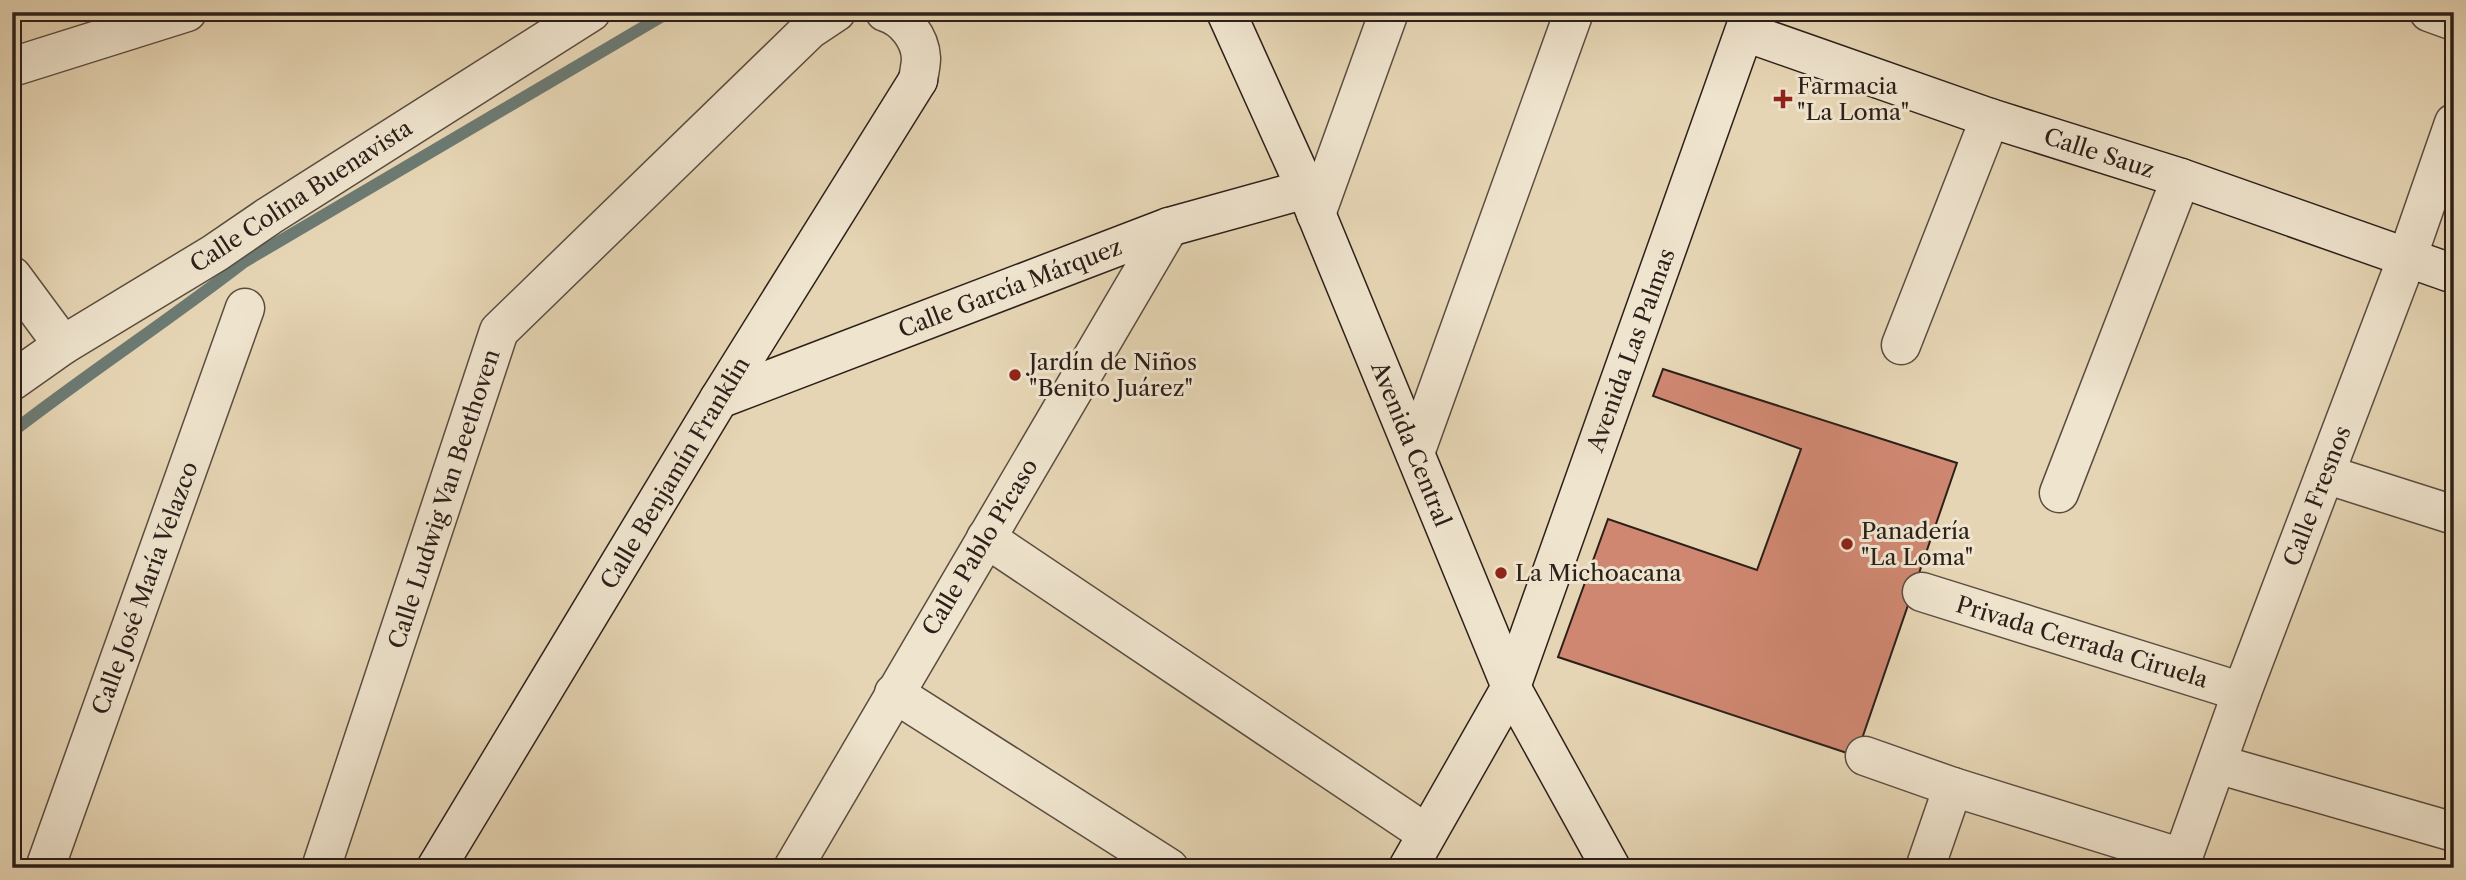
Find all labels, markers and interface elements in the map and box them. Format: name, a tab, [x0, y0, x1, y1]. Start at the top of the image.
place label: Farmacia "La Loma"	[1797, 72, 1909, 126]
marker: Farmacia "La Loma"	[1775, 91, 1791, 107]
street label: Calle Colina Buenavista	[185, 113, 418, 278]
street label: Calle Sauz	[2040, 122, 2158, 184]
street label: Calle García Márquez	[894, 232, 1126, 344]
street label: Avenida Las Palmas	[1581, 244, 1681, 456]
street label: Calle Ludwig Van Beethoven	[382, 346, 506, 652]
place label: Jardín de Niños "Benito Juárez"	[1026, 348, 1197, 402]
street label: Calle Benjamín Franklin	[594, 352, 756, 594]
street label: Avenida Central	[1365, 357, 1457, 531]
marker: Jardín de Niños "Benito Juárez"	[1007, 367, 1023, 383]
street label: Calle Fresnos	[2277, 422, 2357, 570]
street label: Calle Pablo Picaso	[916, 454, 1044, 640]
street label: Calle José María Velazco	[86, 458, 204, 718]
place label: Panadería "La Loma"	[1861, 517, 1973, 571]
marker: Panadería "La Loma"	[1839, 536, 1855, 552]
place label: La Michoacana	[1515, 559, 1683, 587]
marker: La Michoacana	[1493, 565, 1509, 581]
street label: Privada Cerrada Ciruela	[1953, 590, 2212, 694]

